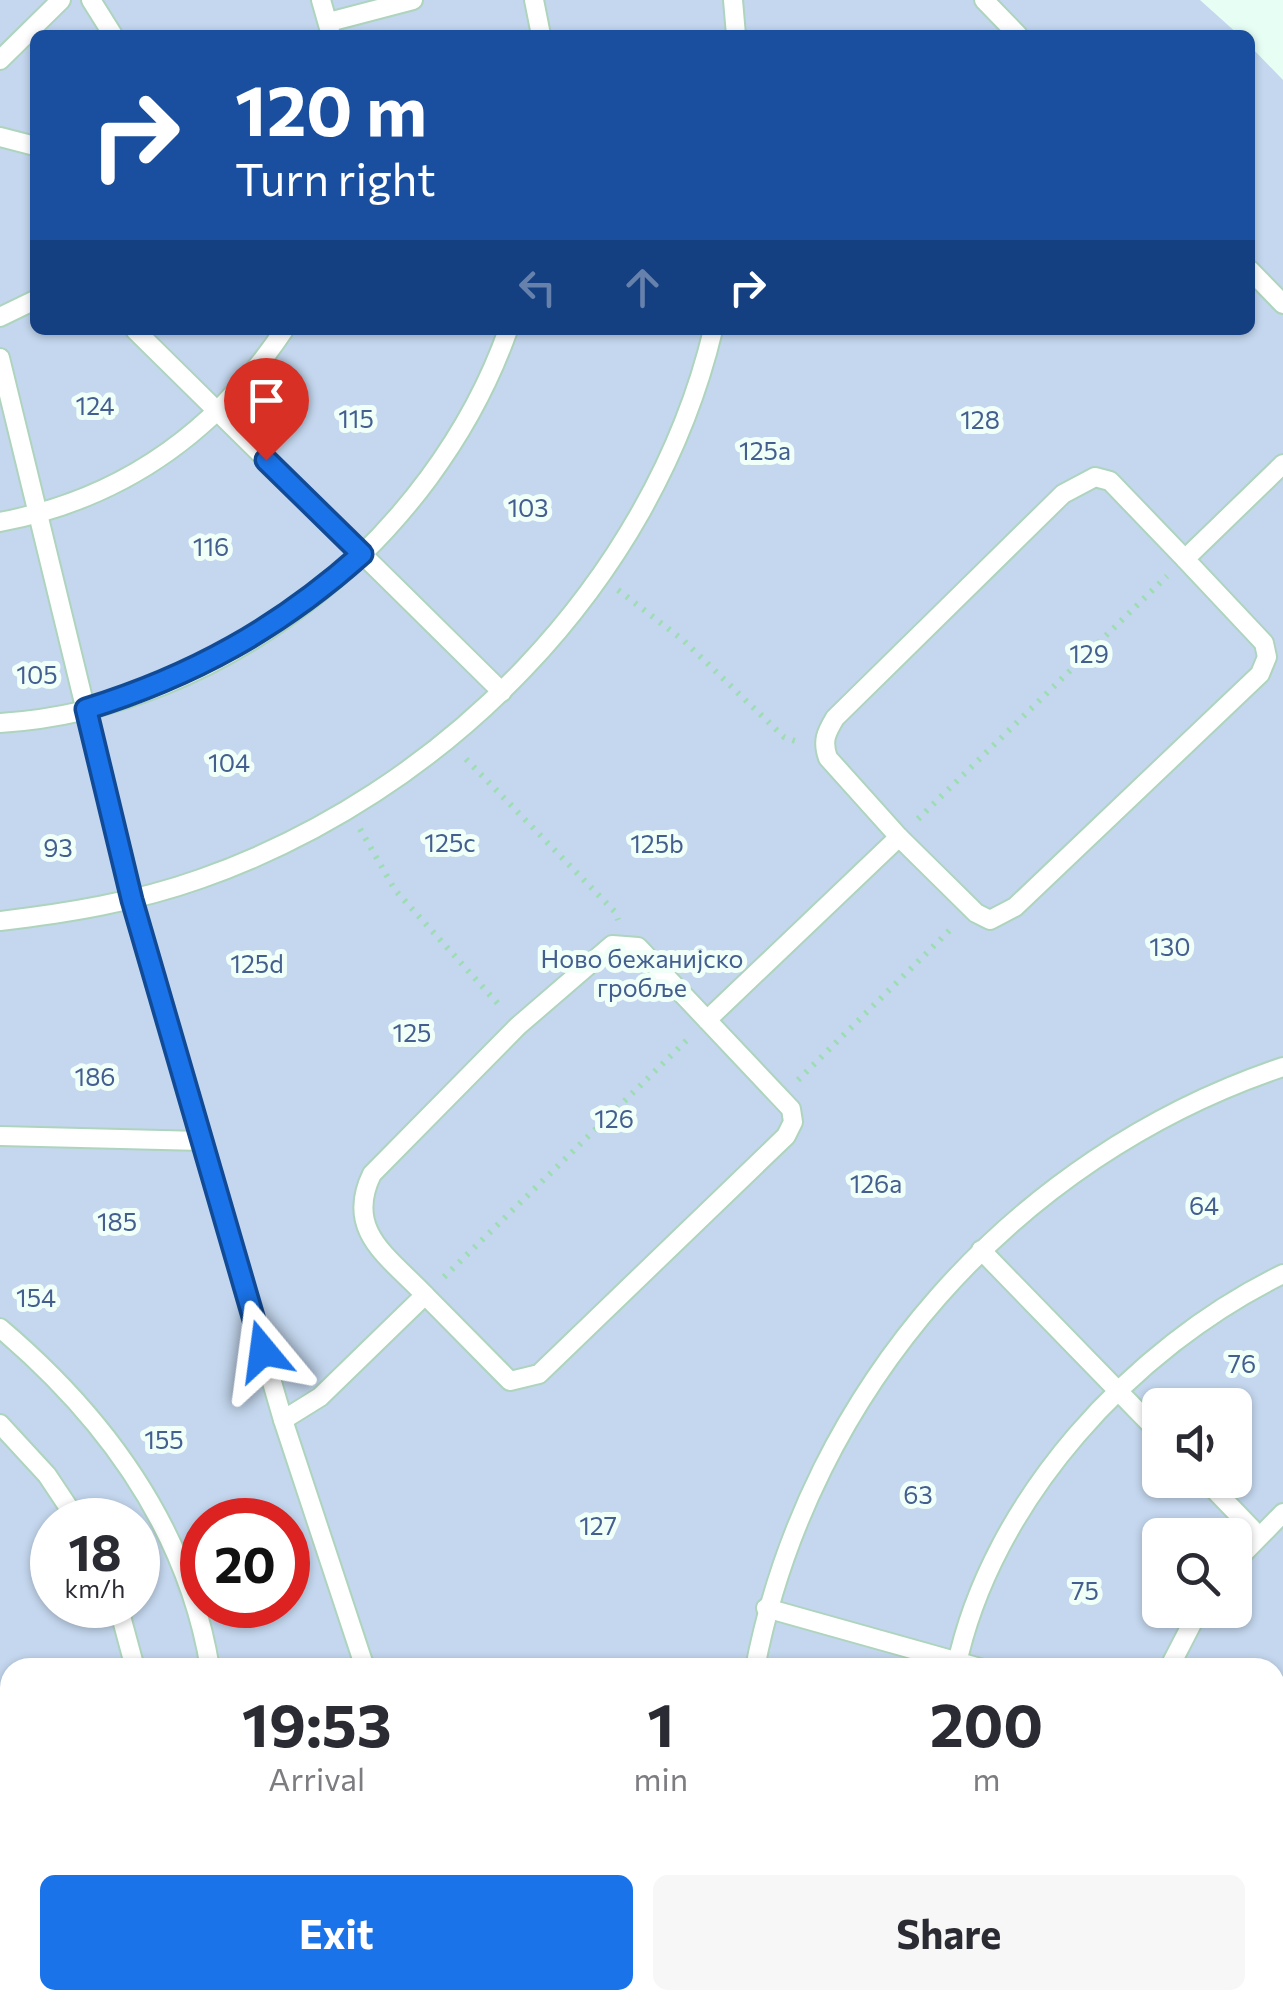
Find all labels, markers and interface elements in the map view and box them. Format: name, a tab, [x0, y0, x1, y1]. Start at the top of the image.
text: 120 m	[235, 65, 427, 150]
icon: right	[70, 70, 200, 200]
text: Turn right	[235, 150, 436, 205]
icon: left	[510, 260, 565, 315]
icon: ahead	[615, 260, 670, 315]
icon: right	[720, 260, 775, 315]
pin	[224, 358, 309, 461]
icon: arrive	[239, 373, 294, 428]
park label: 124	[75, 390, 115, 420]
park label: 115	[338, 403, 374, 433]
park label: 128	[960, 404, 1000, 434]
park label: 125a	[739, 435, 791, 465]
park label: 103	[507, 492, 549, 522]
park label: 116	[193, 531, 229, 561]
park label: 129	[1069, 638, 1109, 668]
park label: 105	[16, 659, 58, 689]
park label: 104	[208, 747, 250, 777]
park label: 125c	[424, 827, 476, 857]
park label: 125b	[630, 828, 684, 858]
park label: 93	[43, 832, 73, 862]
park label: 130	[1149, 931, 1191, 961]
park label: Ново бежанијско гробље	[541, 943, 743, 1002]
park label: 125d	[230, 948, 284, 978]
park label: 125	[393, 1017, 431, 1047]
park label: 186	[74, 1061, 116, 1091]
park label: 126	[594, 1103, 634, 1133]
park label: 126a	[850, 1168, 902, 1198]
park label: 64	[1189, 1190, 1219, 1220]
park label: 185	[97, 1206, 137, 1236]
park label: 154	[16, 1282, 56, 1312]
position arrow	[211, 1299, 315, 1403]
park label: 76	[1228, 1348, 1256, 1378]
map controls	[1142, 1388, 1252, 1628]
button: sound	[1142, 1388, 1252, 1498]
park label: 155	[144, 1424, 184, 1454]
park label: 63	[903, 1479, 933, 1509]
speed limit sign: 20	[180, 1498, 310, 1628]
park label: 127	[579, 1510, 617, 1540]
button: search	[1142, 1518, 1252, 1628]
text: 18	[68, 1520, 122, 1581]
text: km/h	[65, 1573, 125, 1603]
park label: 75	[1071, 1575, 1099, 1605]
text: 19:53	[242, 1686, 392, 1759]
text: 1	[647, 1686, 674, 1759]
text: 200	[930, 1686, 1043, 1759]
text: Arrival	[268, 1758, 365, 1798]
text: min	[633, 1758, 688, 1798]
text: m	[973, 1758, 1000, 1798]
button: Exit	[40, 1875, 633, 1990]
button: Share	[653, 1875, 1245, 1990]

